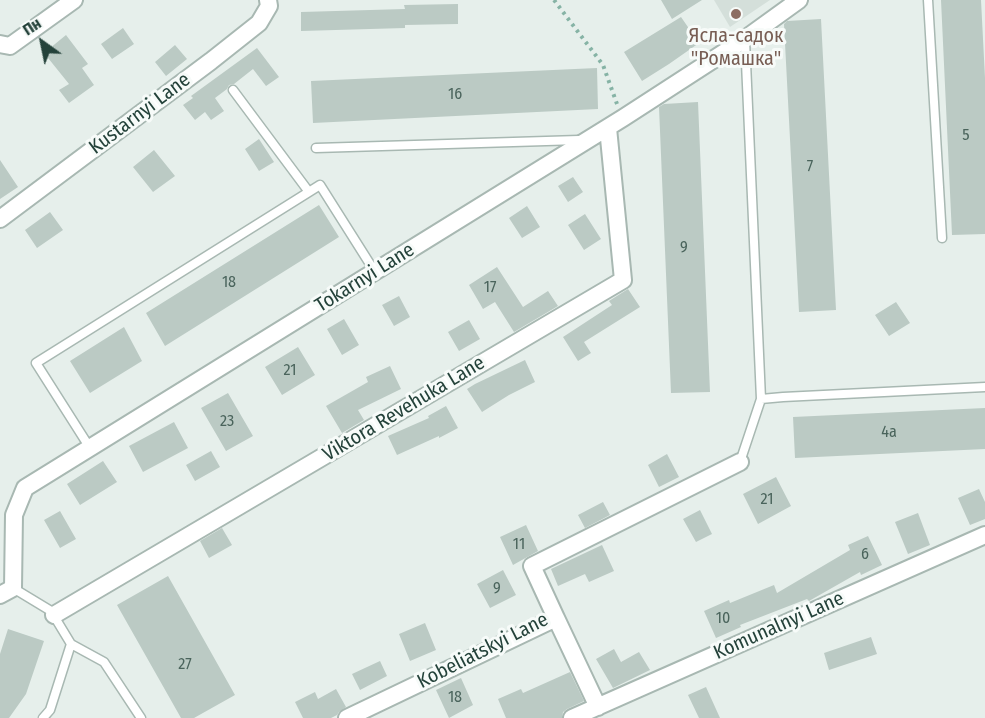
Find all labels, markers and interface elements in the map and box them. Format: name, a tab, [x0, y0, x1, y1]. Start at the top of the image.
marker: Ясла-садок "Ромашка"	[729, 7, 743, 21]
north arrow	[12, 12, 72, 72]
text: Пн	[19, 14, 45, 39]
place label: Ясла-садок "Ромашка"	[689, 24, 783, 71]
street label: Kustarnyi Lane	[85, 68, 195, 160]
house number: 16	[448, 85, 462, 105]
house number: 5	[962, 126, 970, 146]
house number: 7	[807, 157, 813, 177]
street label: Tokarnyi Lane	[311, 238, 419, 318]
house number: 9	[680, 238, 688, 258]
house number: 18	[222, 273, 236, 293]
house number: 17	[484, 278, 496, 298]
street label: Viktora Revehuka Lane	[319, 351, 489, 467]
house number: 21	[284, 361, 296, 381]
house number: 23	[220, 412, 234, 432]
house number: 4а	[881, 423, 897, 443]
house number: 21	[761, 490, 773, 510]
house number: 11	[513, 535, 525, 555]
house number: 6	[861, 545, 869, 565]
house number: 9	[493, 579, 501, 599]
street label: Komunalnyi Lane	[710, 587, 848, 665]
street label: Kobeliatskyi Lane	[414, 608, 552, 694]
house number: 10	[716, 609, 730, 629]
house number: 27	[178, 655, 192, 675]
house number: 18	[448, 688, 462, 708]

